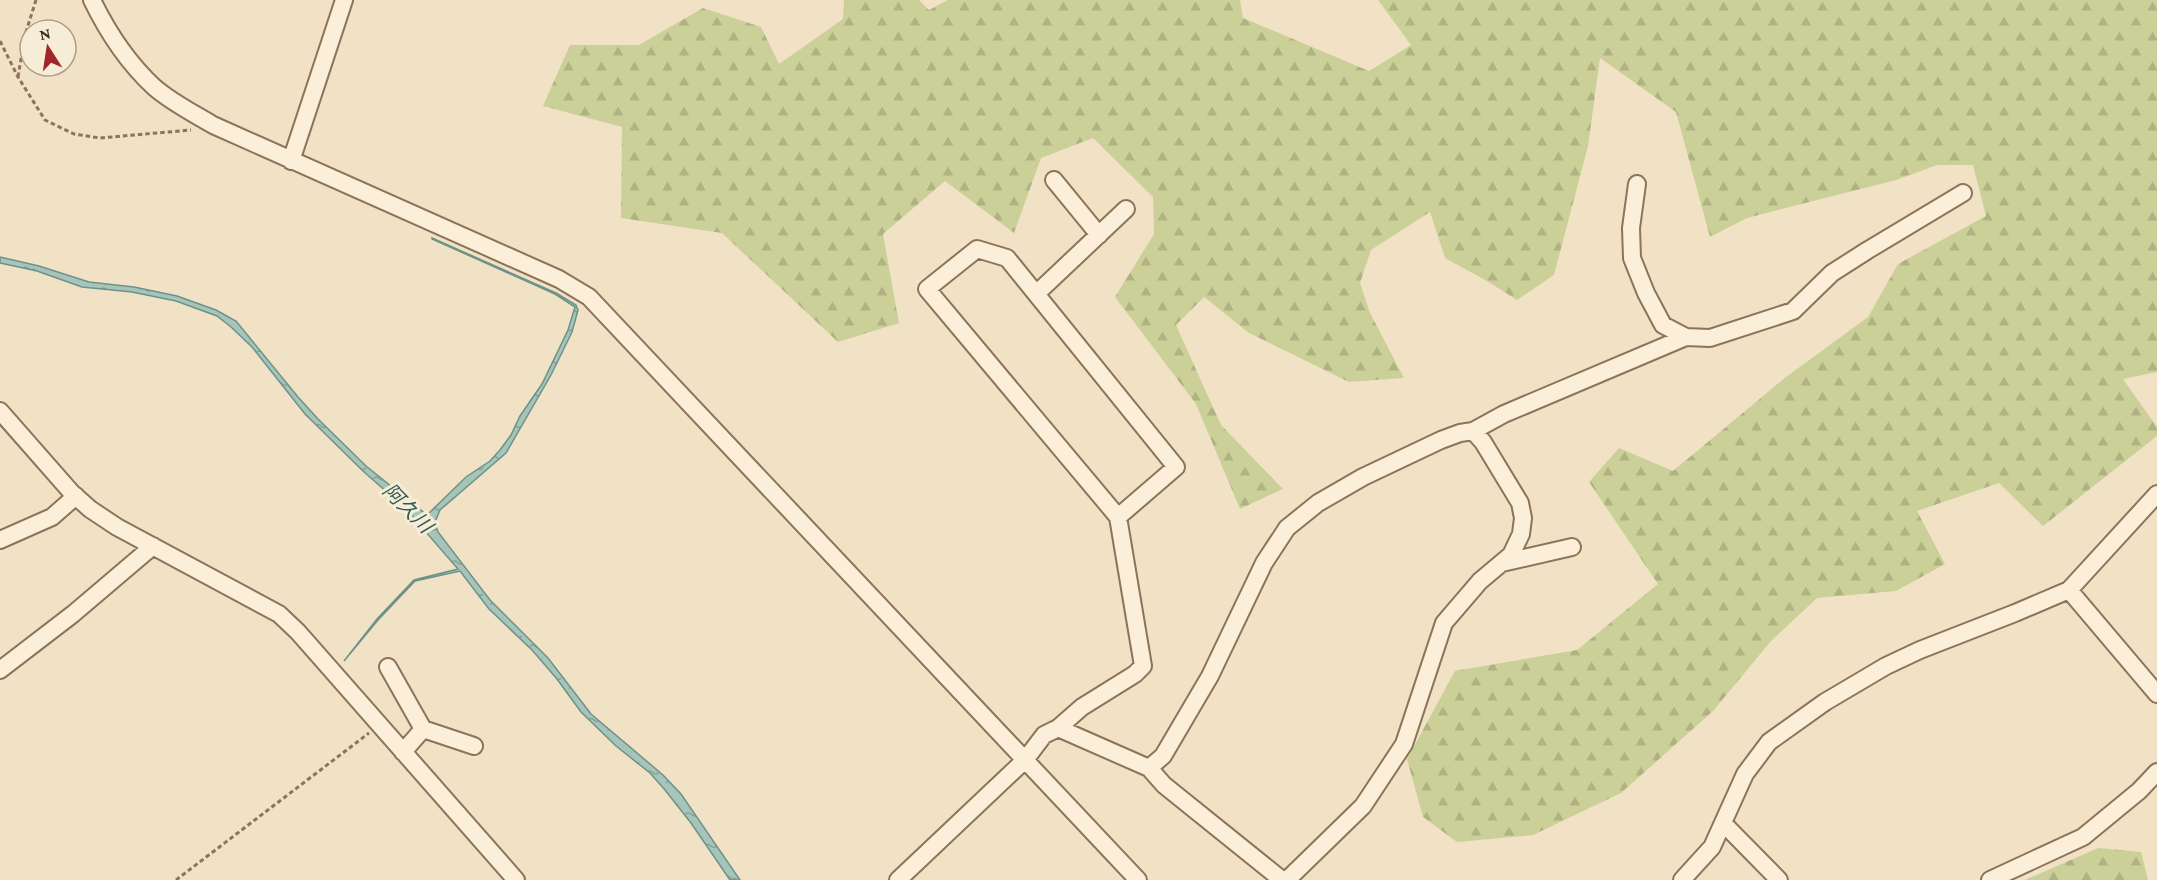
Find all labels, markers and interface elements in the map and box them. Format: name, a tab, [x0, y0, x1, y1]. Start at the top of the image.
north arrow	[18, 18, 78, 78]
text: N	[38, 24, 52, 43]
water label: 阿久川	[379, 479, 438, 538]

